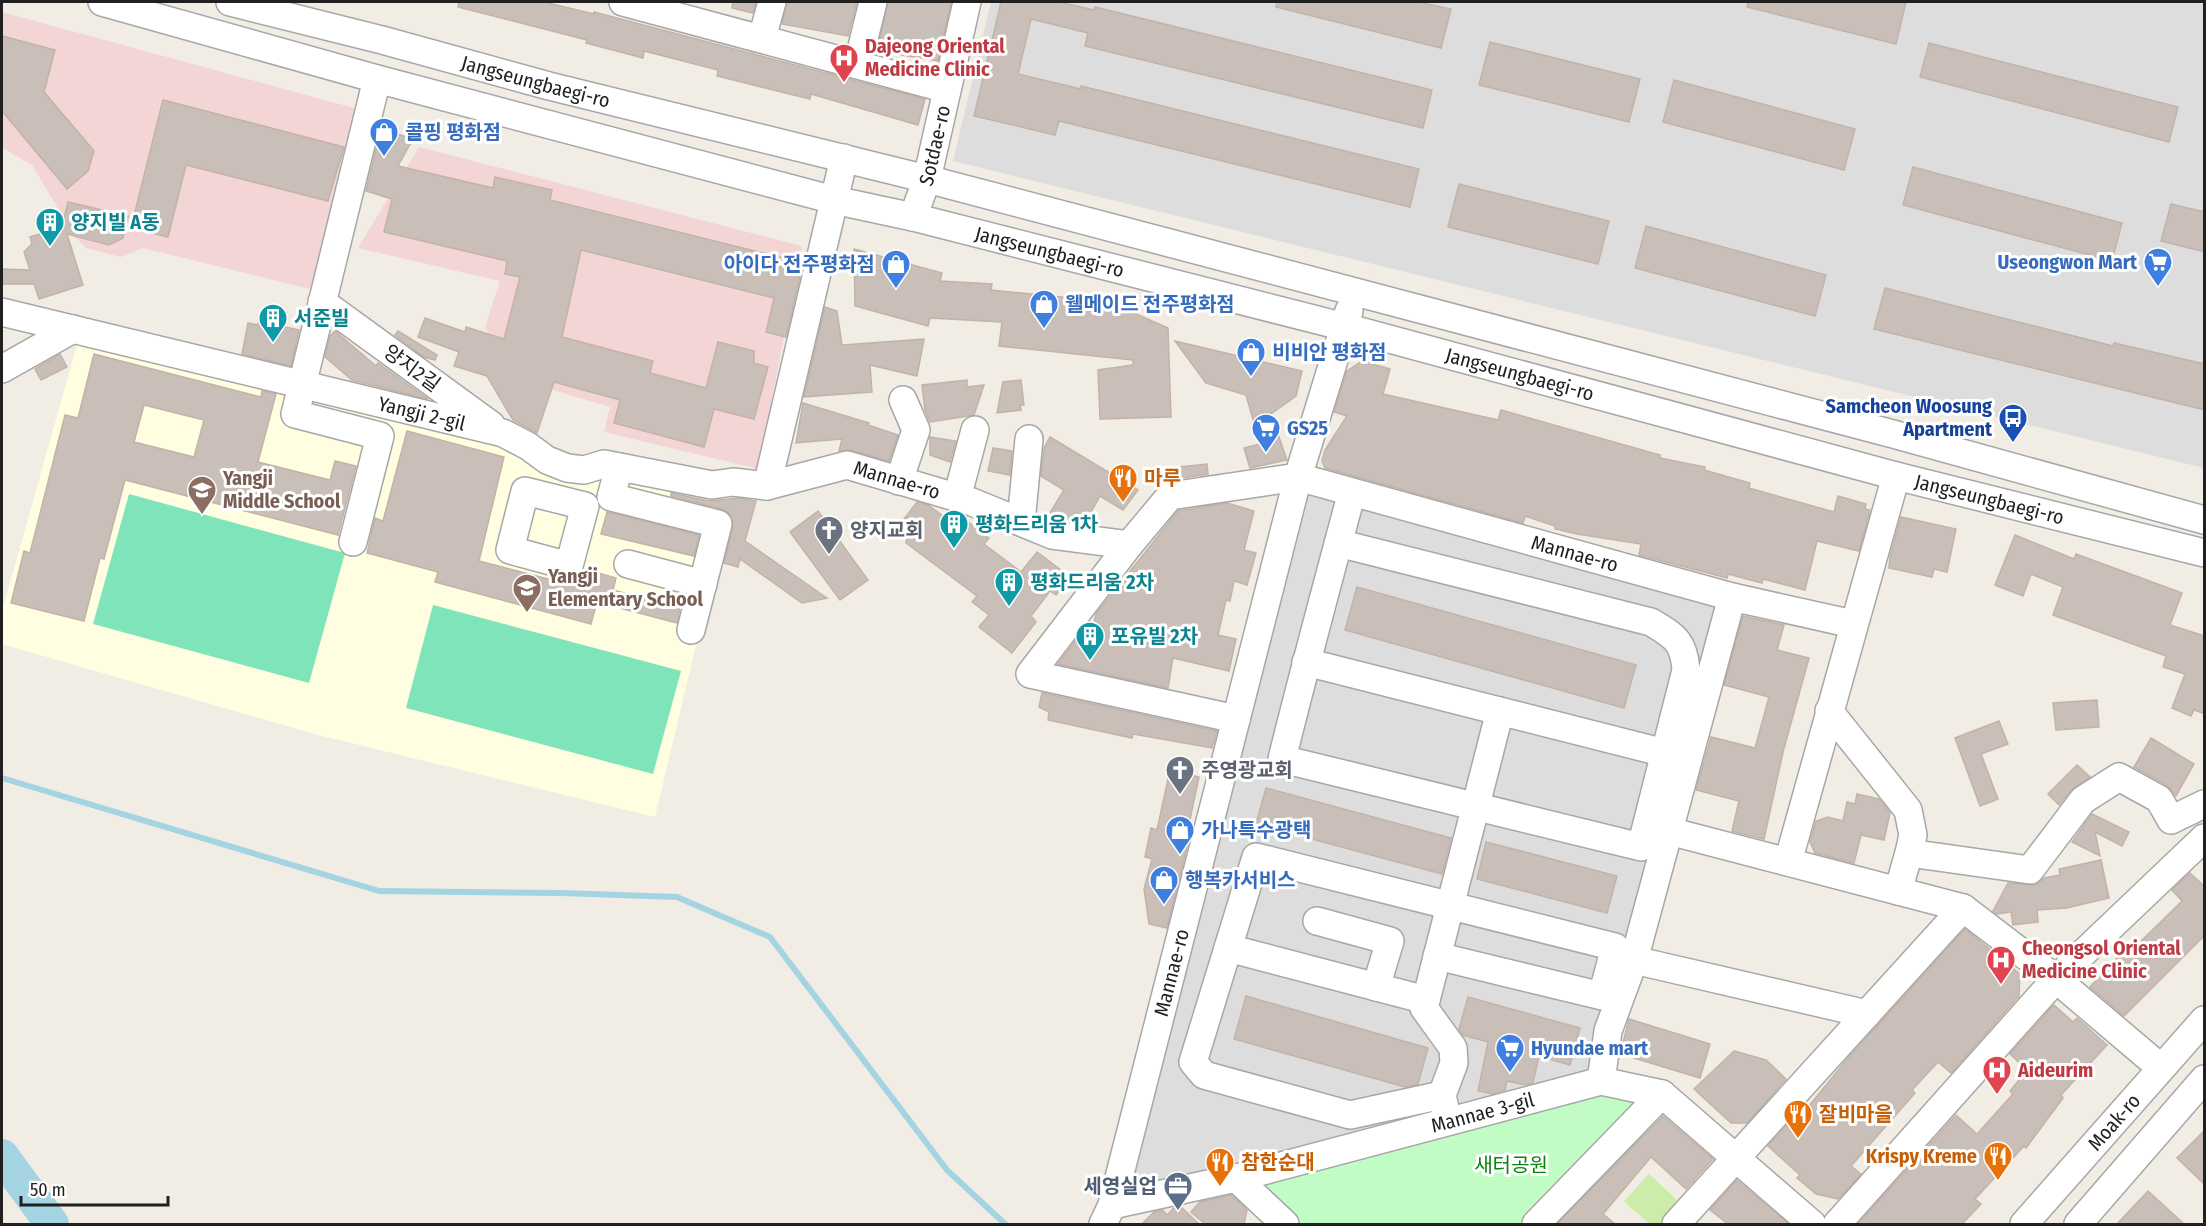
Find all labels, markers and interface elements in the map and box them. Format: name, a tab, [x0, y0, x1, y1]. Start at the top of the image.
place label: Dajeong Oriental Medicine Clinic	[865, 34, 1005, 81]
hospital icon: Dajeong Oriental Medicine Clinic	[828, 42, 860, 84]
street label: Jangseungbaegi-ro	[459, 50, 613, 113]
street label: Sotdae-ro	[914, 103, 955, 189]
shop icon: 콜핑 평화점	[368, 116, 400, 158]
place label: 콜핑 평화점	[405, 120, 501, 144]
building icon: 양지빌 A동	[34, 206, 66, 248]
place label: 양지빌 A동	[71, 210, 160, 234]
street label: Jangseungbaegi-ro	[972, 221, 1127, 282]
supermarket icon: Useongwon Mart	[2142, 246, 2174, 288]
shop icon: 아이다 전주평화점	[880, 248, 912, 290]
place label: Useongwon Mart	[1998, 250, 2138, 274]
place label: 아이다 전주평화점	[724, 252, 875, 276]
shop icon: 웰메이드 전주평화점	[1028, 288, 1060, 330]
place label: 웰메이드 전주평화점	[1065, 292, 1235, 316]
building icon: 서준빌	[257, 302, 289, 344]
place label: 서준빌	[294, 306, 349, 330]
shop icon: 비비안 평화점	[1235, 336, 1267, 378]
street label: 양지2길	[379, 339, 445, 397]
place label: 비비안 평화점	[1272, 340, 1387, 364]
street label: Jangseungbaegi-ro	[1443, 343, 1597, 406]
street label: Yangji 2-gil	[376, 391, 468, 436]
place label: Samcheon Woosung Apartment	[1826, 394, 1993, 441]
bus stop icon: Samcheon Woosung Apartment	[1997, 402, 2029, 444]
supermarket icon: GS25	[1250, 412, 1282, 454]
place label: GS25	[1287, 416, 1328, 440]
street label: Mannae-ro	[851, 456, 943, 504]
restaurant icon: 마루	[1107, 462, 1139, 504]
place label: Yangji Middle School	[222, 466, 341, 513]
place label: 마루	[1144, 466, 1181, 490]
street label: Jangseungbaegi-ro	[1912, 469, 2067, 530]
school or university icon: Yangji Middle School	[186, 474, 218, 516]
building icon: 평화드리움 1차	[938, 508, 970, 550]
place label: 평화드리움 1차	[975, 512, 1099, 536]
church icon: 양지교회	[813, 514, 845, 556]
place label: 양지교회	[850, 518, 924, 542]
street label: Mannae-ro	[1529, 530, 1621, 577]
place label: Yangji Elementary School	[547, 564, 703, 611]
building icon: 평화드리움 2차	[993, 566, 1025, 608]
place label: 평화드리움 2차	[1030, 570, 1154, 594]
school or university icon: Yangji Elementary School	[511, 572, 543, 614]
building icon: 포유빌 2차	[1074, 620, 1106, 662]
place label: 포유빌 2차	[1111, 624, 1199, 648]
church icon: 주영광교회	[1164, 754, 1196, 796]
place label: 주영광교회	[1201, 758, 1293, 782]
shop icon: 가나특수광택	[1164, 814, 1196, 856]
place label: 가나특수광택	[1201, 818, 1311, 842]
shop icon: 행복카서비스	[1148, 864, 1180, 906]
place label: 행복카서비스	[1185, 868, 1295, 892]
street label: Mannae-ro	[1149, 926, 1194, 1019]
place label: Cheongsol Oriental Medicine Clinic	[2022, 936, 2181, 983]
hospital icon: Cheongsol Oriental Medicine Clinic	[1985, 944, 2017, 986]
supermarket icon: Hyundae mart	[1494, 1032, 1526, 1074]
place label: Hyundae mart	[1531, 1036, 1649, 1060]
hospital icon: Aideurim	[1981, 1054, 2013, 1096]
place label: Aideurim	[2017, 1058, 2093, 1082]
street label: Mannae 3-gil	[1428, 1087, 1537, 1138]
street label: Moak-ro	[2083, 1089, 2145, 1155]
restaurant icon: 잘비마을	[1782, 1098, 1814, 1140]
place label: 잘비마을	[1819, 1102, 1893, 1126]
restaurant icon: Krispy Kreme	[1982, 1140, 2014, 1182]
place label: Krispy Kreme	[1866, 1144, 1977, 1168]
restaurant icon: 참한순대	[1204, 1146, 1236, 1188]
place label: 참한순대	[1241, 1150, 1315, 1174]
park label: 새터공원	[1474, 1153, 1548, 1177]
scale bar	[21, 1169, 168, 1207]
office icon: 세영실업	[1162, 1170, 1194, 1212]
place label: 세영실업	[1083, 1174, 1157, 1198]
text: 50 m	[30, 1179, 66, 1201]

